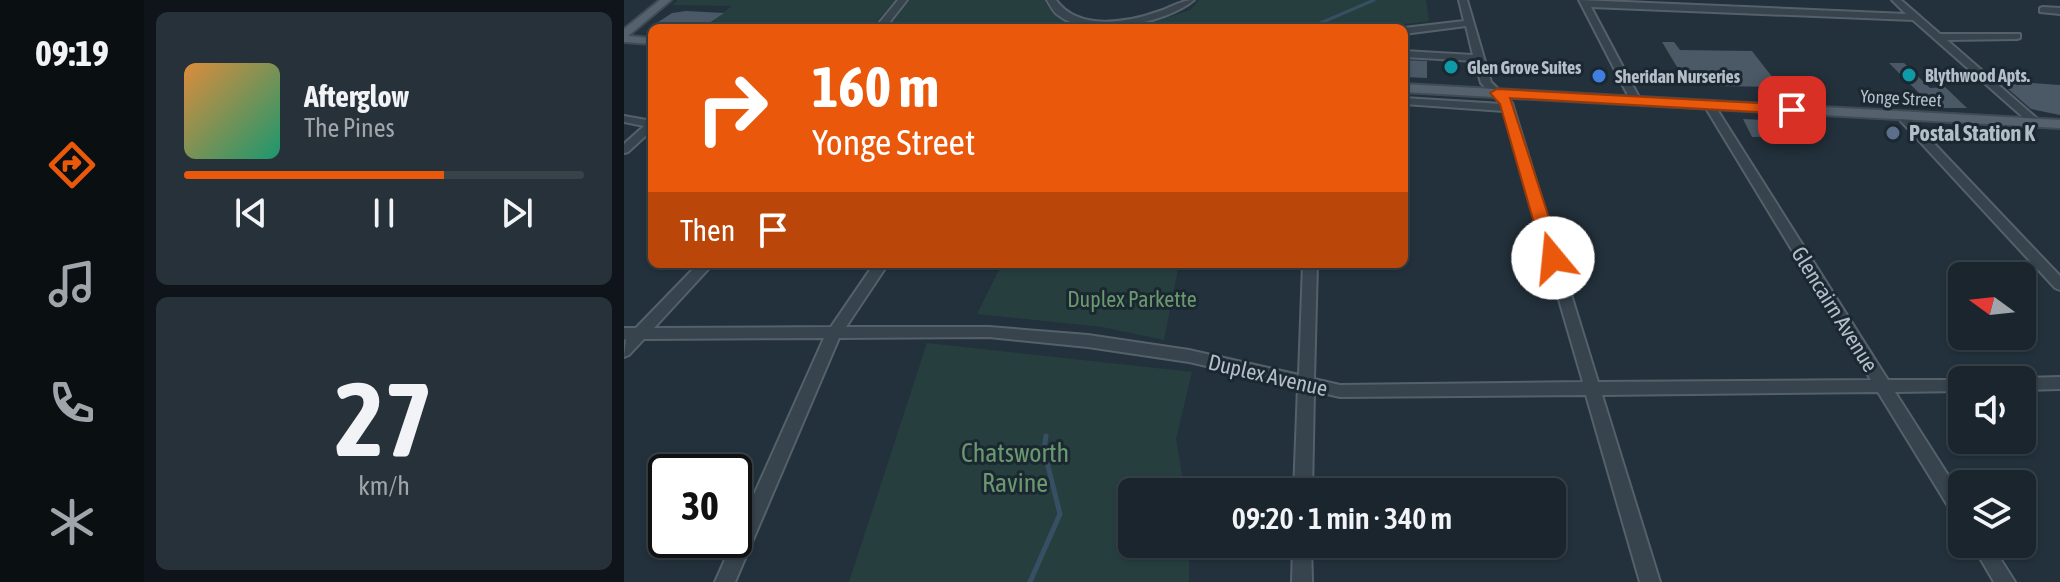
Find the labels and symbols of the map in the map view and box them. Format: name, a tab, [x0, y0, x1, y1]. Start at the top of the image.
place label: Glen Grove Suites	[1467, 57, 1582, 78]
marker: Glen Grove Suites	[1442, 58, 1460, 76]
place label: Blythwood Apts.	[1925, 65, 2030, 86]
place label: Sheridan Nurseries	[1615, 66, 1741, 87]
marker: Blythwood Apts.	[1900, 66, 1918, 84]
marker: Sheridan Nurseries	[1590, 67, 1608, 85]
pin	[1758, 76, 1826, 144]
street label: Yonge Street	[1860, 85, 1942, 111]
place label: Postal Station K	[1909, 120, 2035, 146]
marker: Postal Station K	[1884, 124, 1902, 142]
position arrow	[1511, 216, 1595, 300]
street label: Glencairn Avenue	[1786, 242, 1884, 376]
north arrow	[1948, 262, 2036, 350]
park label: Duplex Parkette	[1067, 286, 1197, 312]
street label: Duplex Avenue	[1206, 349, 1330, 401]
park label: Chatsworth Ravine	[961, 438, 1069, 498]
speed limit sign: 30	[648, 454, 752, 558]

